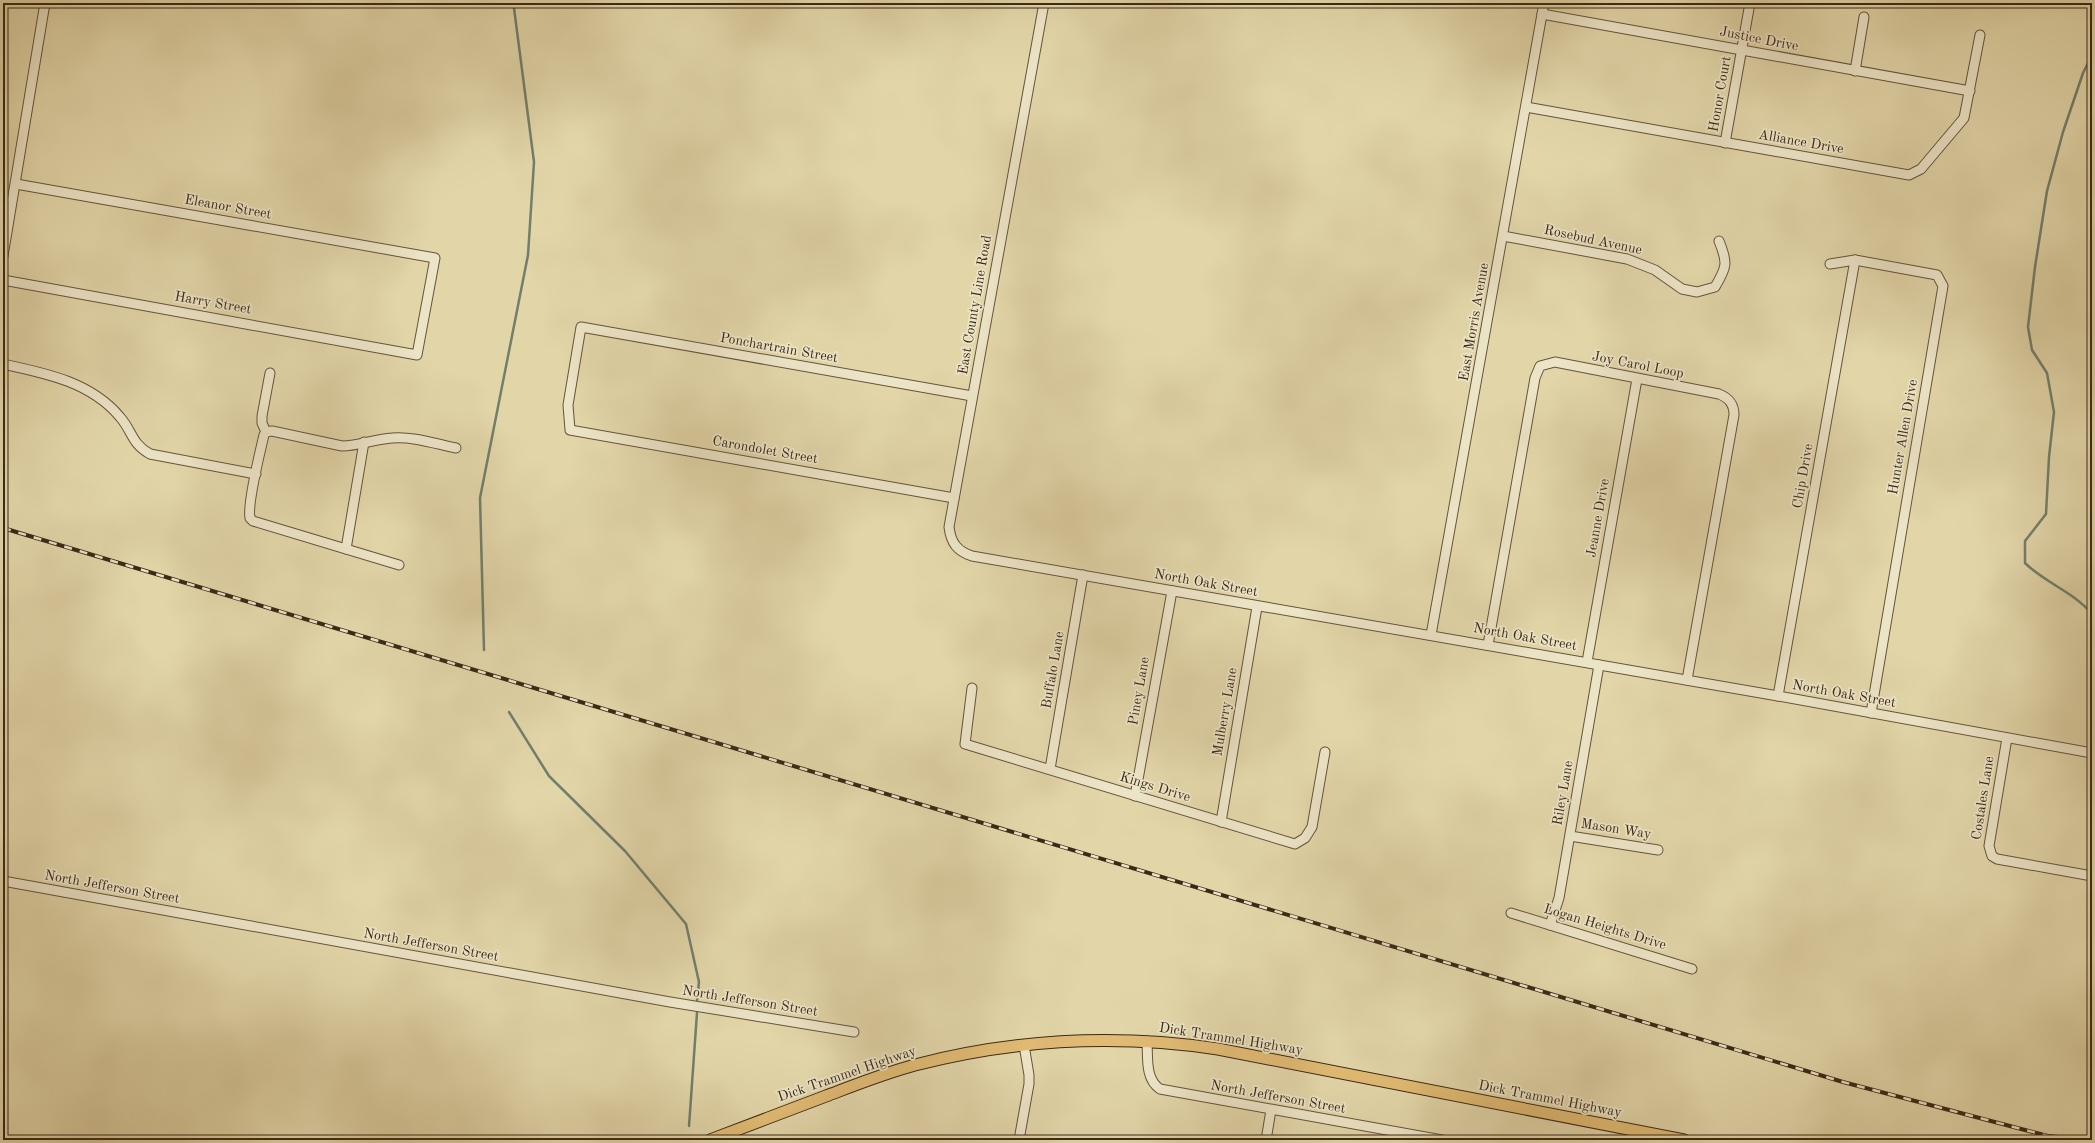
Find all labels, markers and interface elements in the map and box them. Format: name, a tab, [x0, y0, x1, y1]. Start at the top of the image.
street label: Justice Drive	[1718, 25, 1800, 53]
street label: Honor Court	[1706, 55, 1734, 133]
street label: Alliance Drive	[1757, 128, 1845, 156]
street label: Eleanor Street	[183, 192, 273, 222]
street label: Rosebud Avenue	[1543, 223, 1643, 257]
street label: East County Line Road	[956, 234, 994, 376]
street label: East Morris Avenue	[1457, 262, 1491, 382]
street label: Harry Street	[173, 289, 253, 317]
street label: Ponchartrain Street	[719, 331, 839, 365]
street label: Joy Carol Loop	[1591, 349, 1685, 381]
street label: Hunter Allen Drive	[1886, 378, 1920, 496]
street label: Carondolet Street	[711, 434, 819, 466]
street label: Chip Drive	[1790, 442, 1816, 510]
street label: Jeanne Drive	[1584, 477, 1612, 559]
street label: North Oak Street	[1153, 567, 1259, 599]
street label: North Oak Street	[1472, 621, 1578, 653]
street label: Buffalo Lane	[1039, 630, 1067, 710]
street label: Piney Lane	[1126, 656, 1152, 726]
street label: Mulberry Lane	[1210, 667, 1240, 757]
street label: North Oak Street	[1791, 678, 1897, 710]
street label: Costales Lane	[1969, 755, 1997, 841]
street label: Riley Lane	[1550, 759, 1576, 827]
street label: Kings Drive	[1118, 770, 1192, 804]
street label: Mason Way	[1580, 817, 1653, 842]
street label: North Jefferson Street	[43, 868, 181, 906]
street label: Logan Heights Drive	[1542, 902, 1668, 952]
street label: North Jefferson Street	[362, 926, 500, 964]
street label: North Jefferson Street	[681, 983, 819, 1019]
street label: Dick Trammel Highway	[1158, 1021, 1305, 1057]
street label: Dick Trammel Highway	[776, 1044, 919, 1104]
street label: North Jefferson Street	[1209, 1078, 1347, 1116]
street label: Dick Trammel Highway	[1477, 1078, 1623, 1120]

